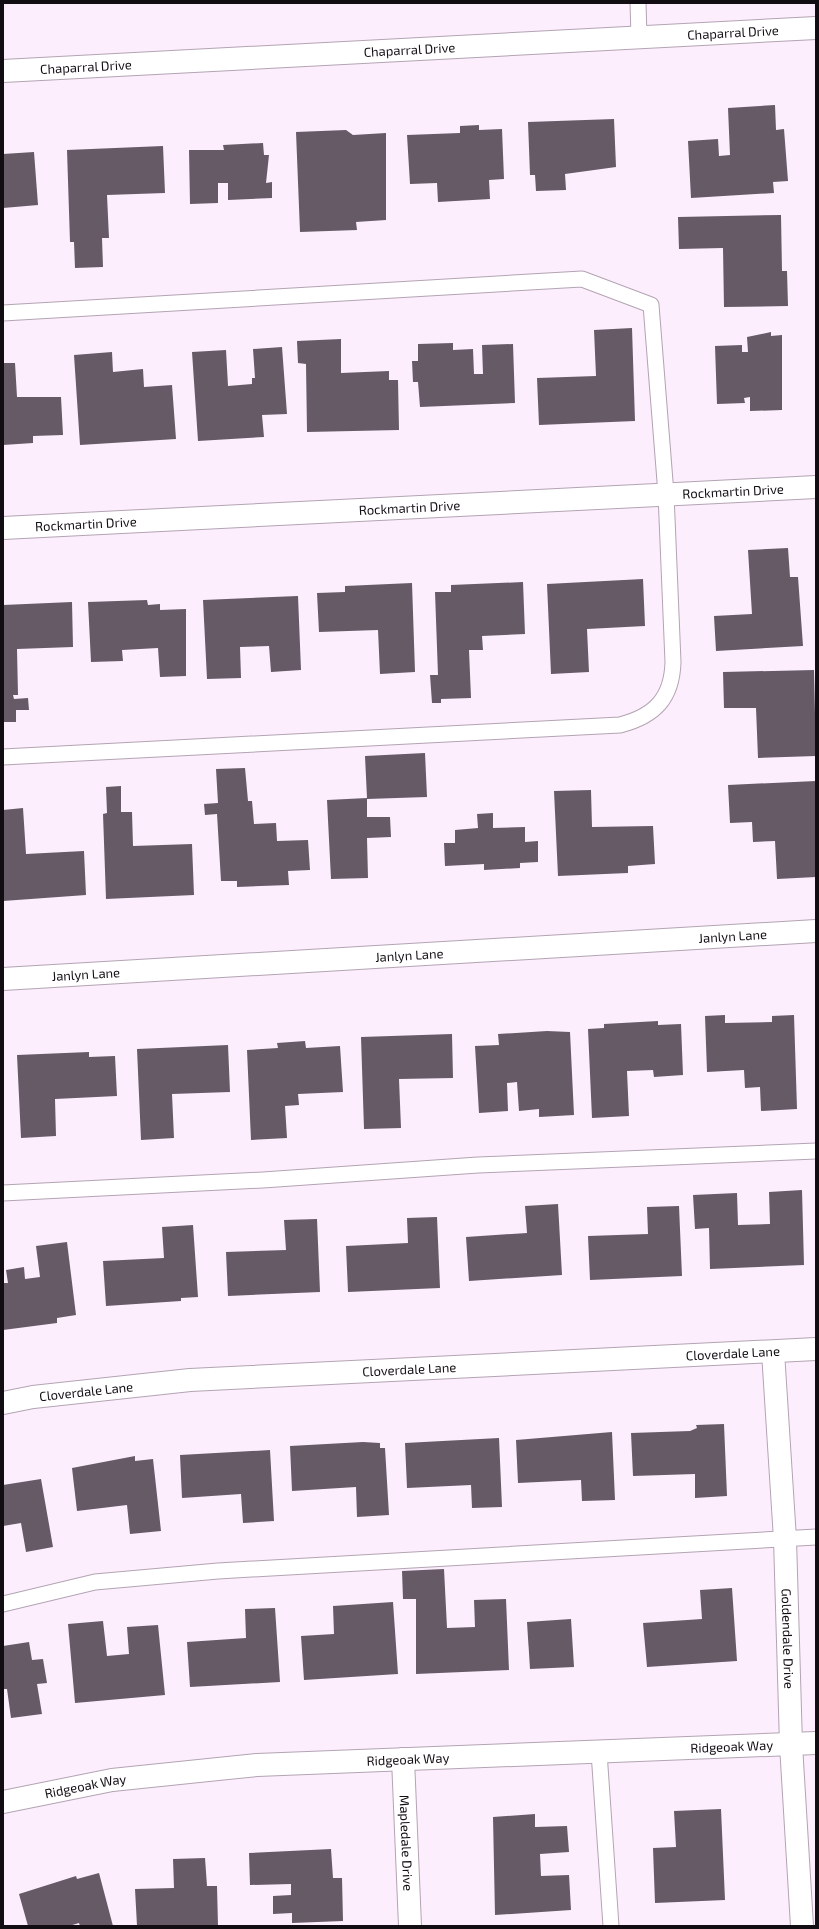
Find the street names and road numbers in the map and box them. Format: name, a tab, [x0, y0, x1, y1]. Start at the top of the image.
street label: Chaparral Drive	[687, 22, 779, 43]
street label: Chaparral Drive	[363, 39, 456, 60]
street label: Chaparral Drive	[40, 56, 132, 77]
street label: Rockmartin Drive	[682, 481, 784, 502]
street label: Rockmartin Drive	[358, 497, 461, 518]
street label: Rockmartin Drive	[35, 513, 137, 534]
street label: Janlyn Lane	[698, 926, 767, 946]
street label: Janlyn Lane	[375, 945, 444, 965]
street label: Janlyn Lane	[51, 964, 121, 984]
street label: Cloverdale Lane	[685, 1343, 780, 1363]
street label: Cloverdale Lane	[362, 1359, 457, 1379]
street label: Cloverdale Lane	[38, 1378, 134, 1404]
street label: Goldendale Drive	[778, 1588, 797, 1689]
street label: Ridgeoak Way	[690, 1737, 773, 1756]
street label: Ridgeoak Way	[366, 1749, 450, 1769]
street label: Ridgeoak Way	[43, 1771, 127, 1801]
street label: Mapledale Drive	[397, 1795, 417, 1891]

